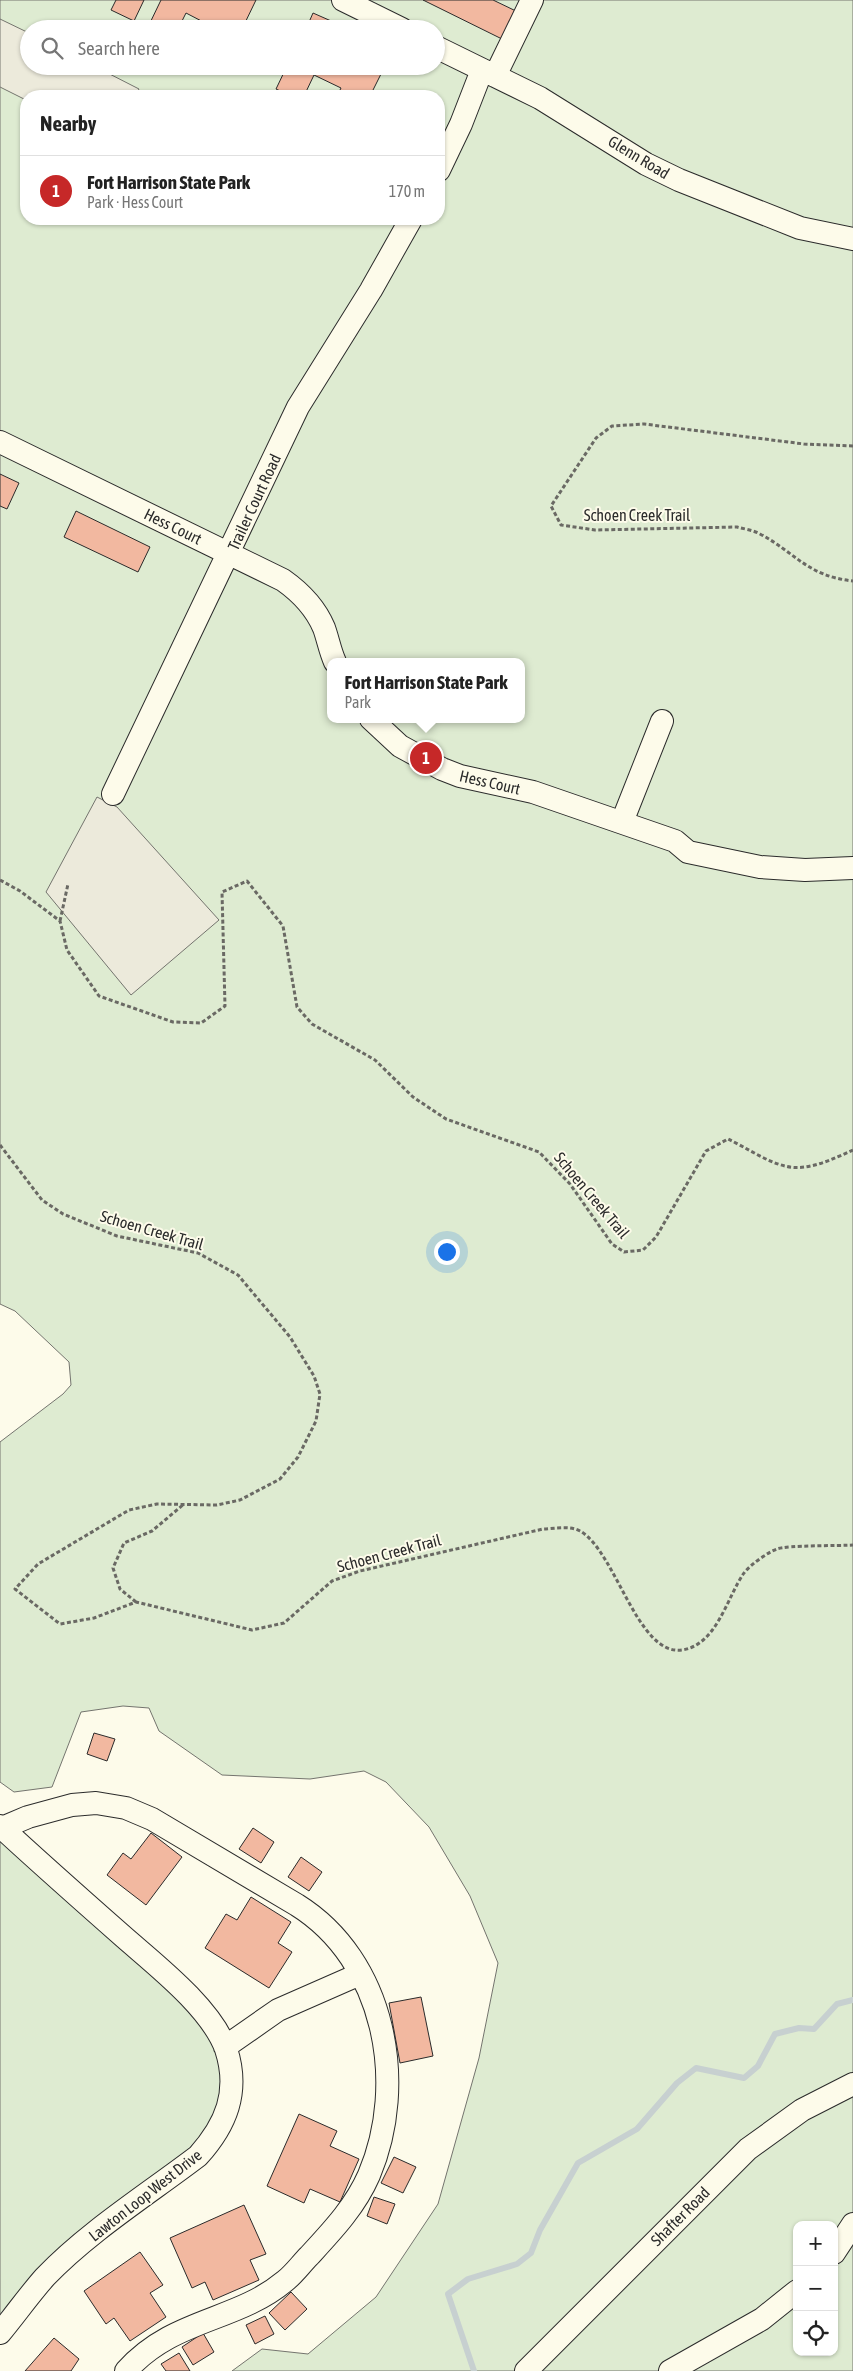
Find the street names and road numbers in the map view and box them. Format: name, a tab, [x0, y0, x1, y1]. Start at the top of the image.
street label: Glenn Road	[605, 132, 673, 182]
street label: Trailer Court Road	[224, 451, 284, 553]
street label: Hess Court	[141, 504, 205, 548]
street label: Schoen Creek Trail	[584, 506, 691, 524]
street label: Hess Court	[458, 766, 522, 798]
street label: Schoen Creek Trail	[551, 1148, 634, 1242]
street label: Schoen Creek Trail	[98, 1207, 206, 1254]
street label: Schoen Creek Trail	[335, 1530, 444, 1575]
street label: Lawton Loop West Drive	[85, 2145, 206, 2245]
street label: Shafter Road	[647, 2183, 713, 2249]

